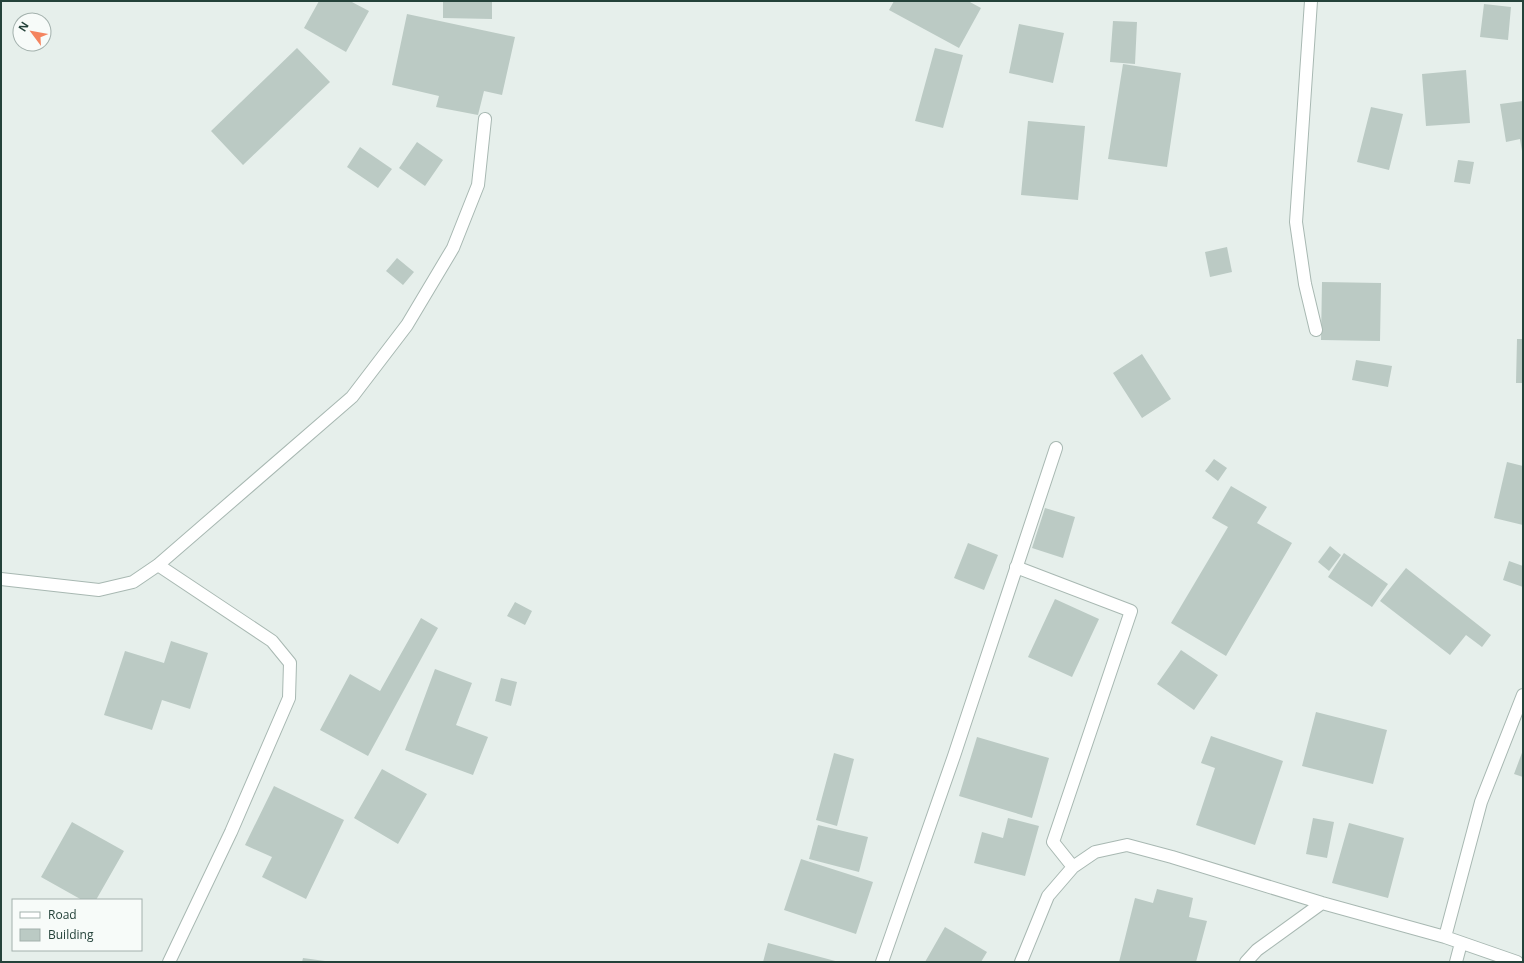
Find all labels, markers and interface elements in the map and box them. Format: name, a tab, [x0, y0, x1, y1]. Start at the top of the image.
north arrow	[12, 12, 52, 52]
text: N	[14, 19, 32, 34]
legend	[12, 899, 142, 951]
text: Road	[48, 906, 77, 923]
text: Building	[48, 926, 94, 943]

